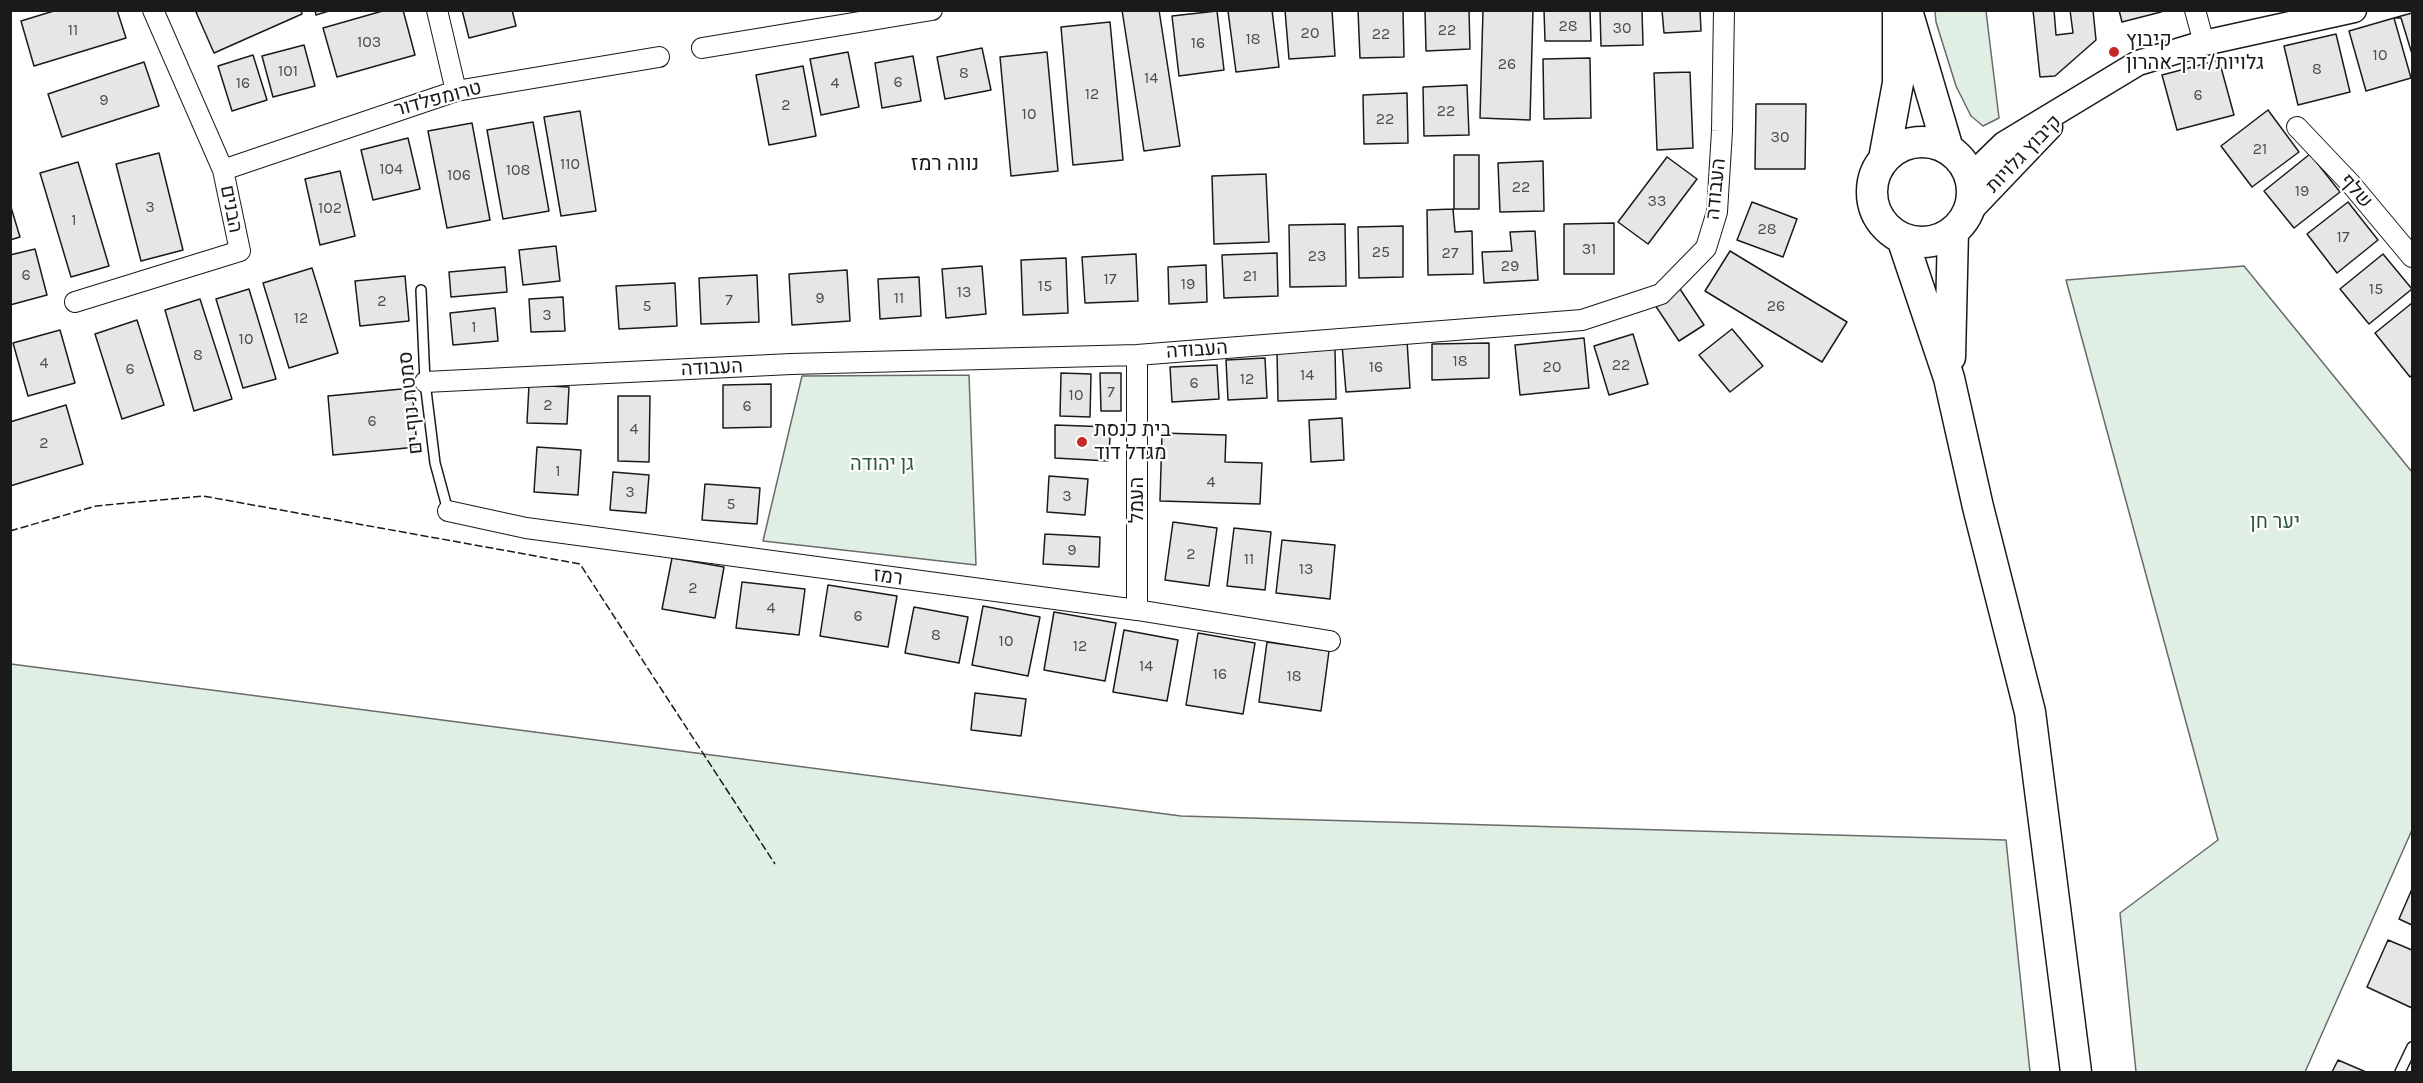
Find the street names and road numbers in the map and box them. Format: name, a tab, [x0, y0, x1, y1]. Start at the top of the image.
street label: טרומפלדור	[392, 76, 484, 122]
street label: קיבוץ גלויות	[1981, 110, 2067, 198]
street label: העבודה	[1701, 157, 1731, 221]
street label: שלף	[2334, 169, 2378, 213]
street label: הבנים	[215, 183, 247, 235]
street label: העבודה	[1165, 336, 1229, 364]
street label: סמטת נוף ים	[394, 350, 428, 456]
street label: העבודה	[680, 354, 744, 382]
street label: העמל	[1125, 477, 1149, 523]
street label: רמז	[872, 563, 904, 591]

